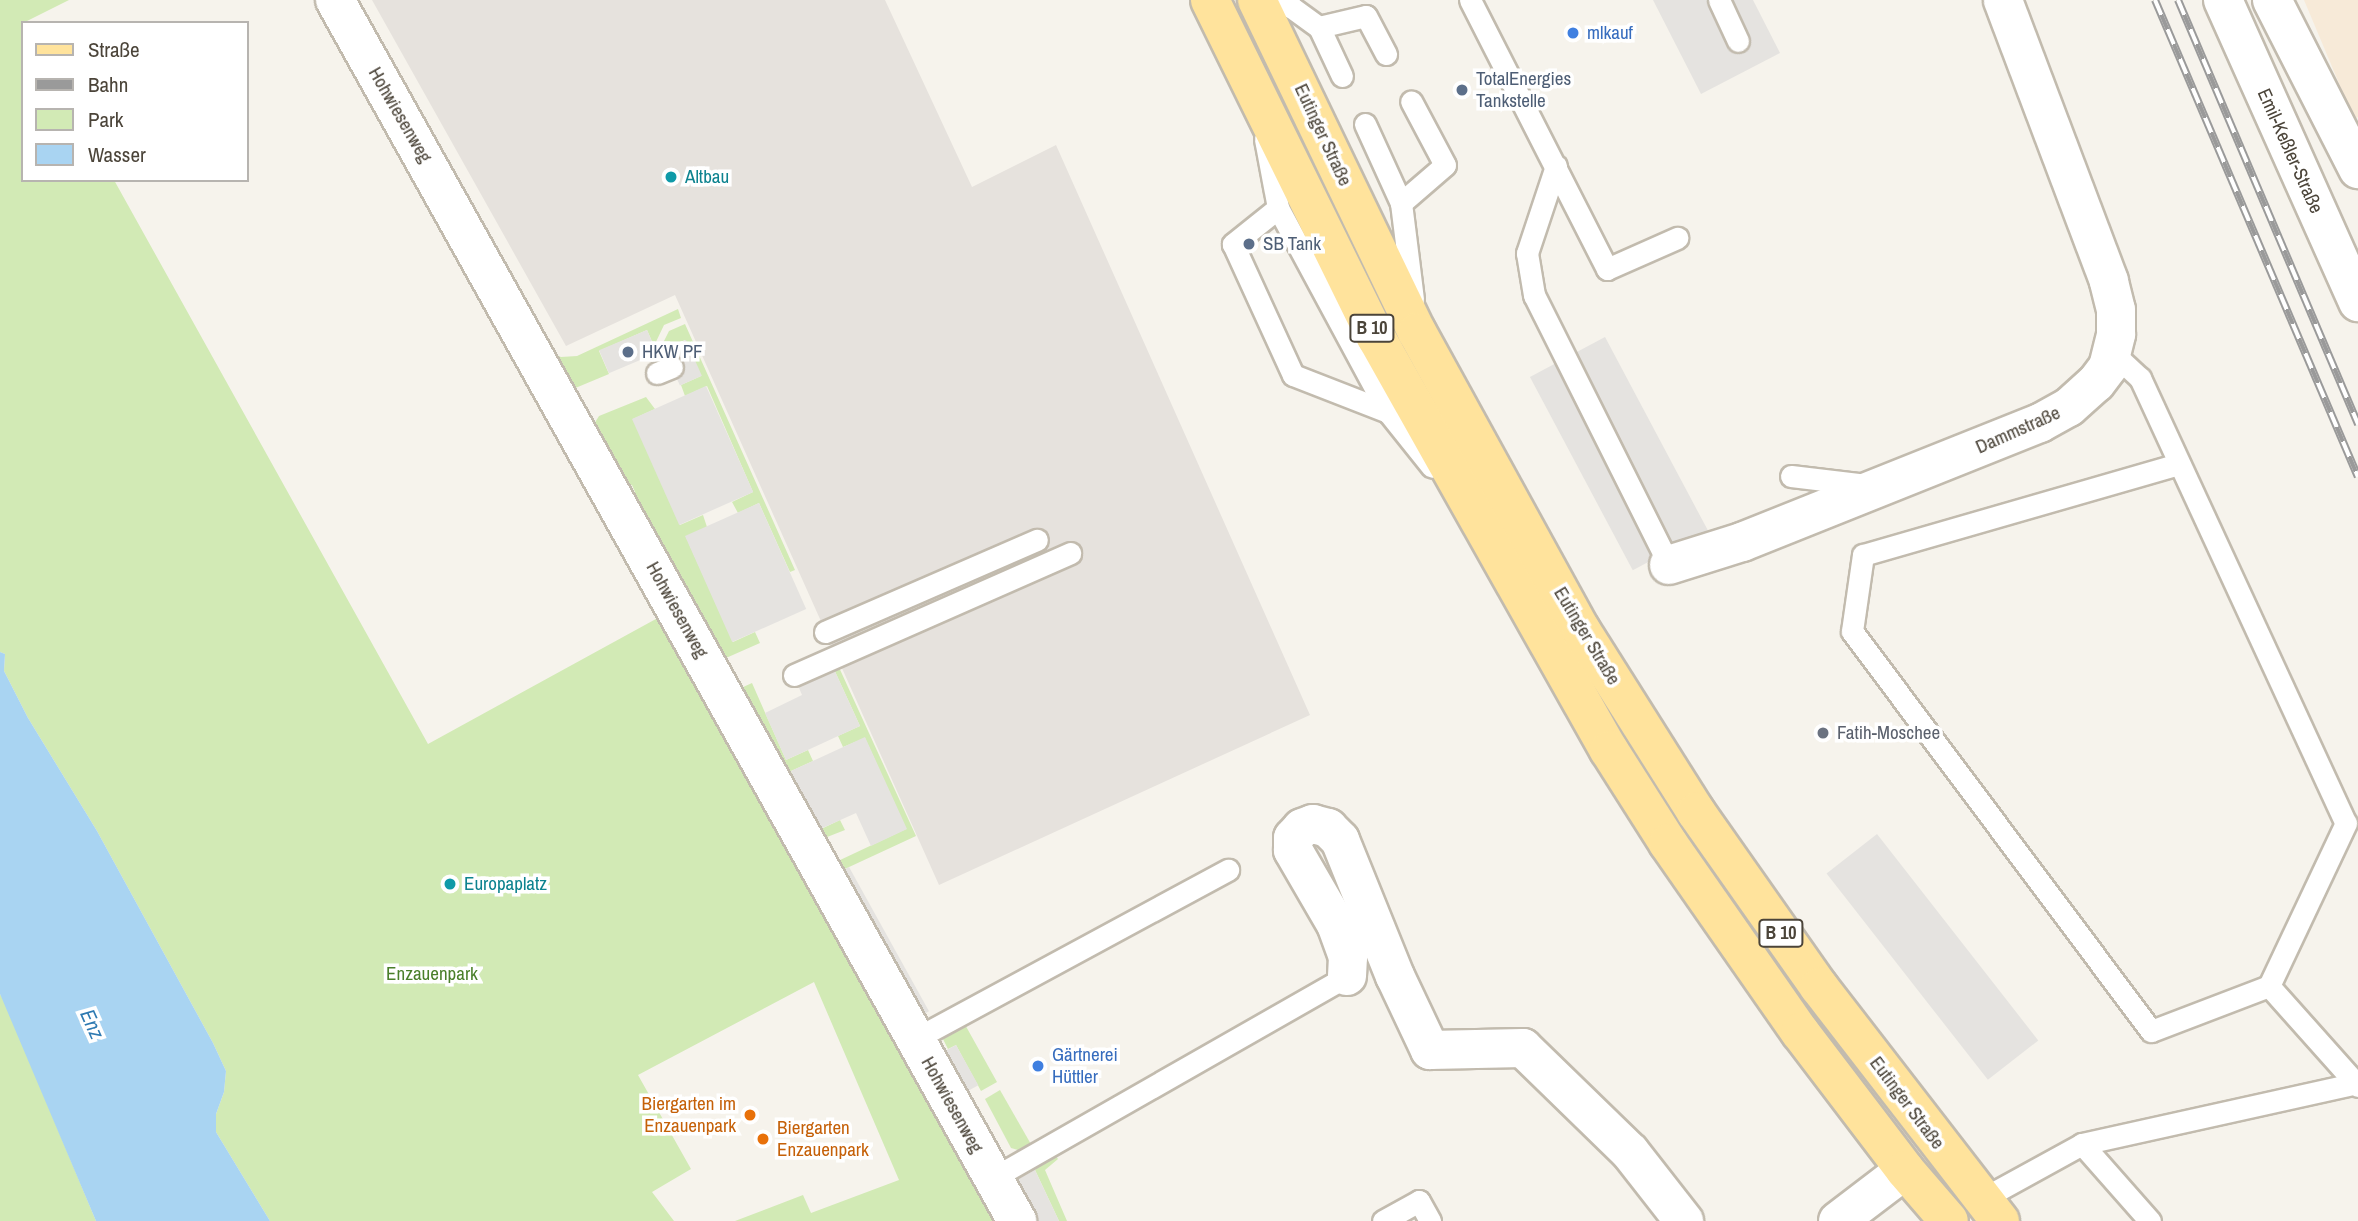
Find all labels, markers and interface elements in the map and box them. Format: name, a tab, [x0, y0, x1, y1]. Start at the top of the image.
legend	[21, 21, 248, 182]
place label: mlkauf	[1587, 22, 1633, 44]
marker: mlkauf	[1565, 25, 1581, 41]
text: Straße	[88, 35, 140, 64]
street label: Hohwiesenweg	[363, 63, 437, 167]
place label: TotalEnergies Tankstelle	[1476, 68, 1571, 112]
text: Bahn	[88, 70, 128, 99]
street label: Eutinger Straße	[1289, 80, 1357, 190]
marker: TotalEnergies Tankstelle	[1454, 82, 1470, 98]
street label: Emil-Keßler-Straße	[2252, 85, 2328, 217]
text: Park	[88, 105, 123, 134]
text: Wasser	[88, 140, 146, 169]
place label: Altbau	[685, 166, 729, 188]
marker: Altbau	[663, 169, 679, 185]
place label: SB Tank	[1263, 233, 1321, 255]
marker: SB Tank	[1241, 236, 1257, 252]
road number: B 10	[1349, 314, 1395, 342]
place label: HKW PF	[642, 341, 703, 363]
marker: HKW PF	[620, 344, 636, 360]
street label: Dammstraße	[1972, 401, 2064, 459]
street label: Hohwiesenweg	[641, 558, 713, 662]
street label: Eutinger Straße	[1549, 583, 1625, 689]
place label: Fatih-Moschee	[1837, 722, 1940, 744]
marker: Fatih-Moschee	[1815, 725, 1831, 741]
place label: Europaplatz	[464, 873, 547, 895]
marker: Europaplatz	[442, 876, 458, 892]
road number: B 10	[1758, 918, 1804, 948]
park label: Enzauenpark	[386, 963, 478, 985]
water label: Enz	[74, 1005, 110, 1043]
place label: Gärtnerei Hüttler	[1052, 1044, 1118, 1088]
street label: Eutinger Straße	[1865, 1052, 1949, 1154]
street label: Hohwiesenweg	[916, 1053, 988, 1157]
marker: Gärtnerei Hüttler	[1030, 1058, 1046, 1074]
place label: Biergarten im Enzauenpark	[642, 1093, 736, 1137]
marker: Biergarten im Enzauenpark	[742, 1107, 758, 1123]
place label: Biergarten Enzauenpark	[777, 1117, 869, 1161]
marker: Biergarten Enzauenpark	[755, 1131, 771, 1147]

